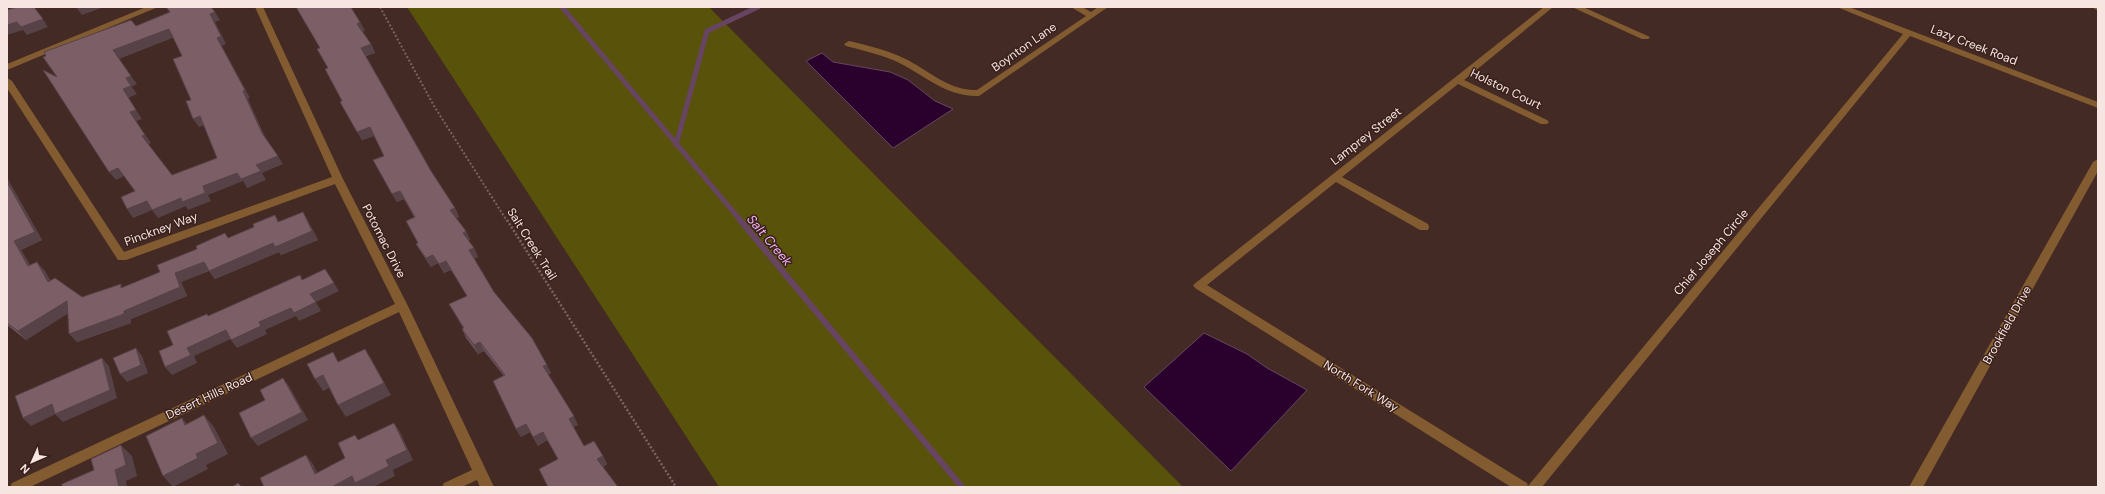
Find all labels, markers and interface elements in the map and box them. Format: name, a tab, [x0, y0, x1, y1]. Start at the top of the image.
street label: Boynton Lane	[988, 19, 1060, 75]
street label: Lazy Creek Road	[1928, 21, 2020, 69]
street label: Holston Court	[1468, 65, 1544, 113]
street label: Lamprey Street	[1327, 103, 1405, 169]
street label: Potomac Drive	[359, 201, 410, 281]
street label: Salt Creek Trail	[503, 205, 561, 283]
street label: Chief Joseph Circle	[1670, 205, 1752, 299]
street label: Pinckney Way	[122, 208, 200, 250]
water label: Salt Creek	[743, 211, 796, 270]
street label: Brookfield Drive	[1979, 283, 2035, 367]
street label: North Fork Way	[1320, 357, 1402, 416]
street label: Desert Hills Road	[163, 369, 255, 423]
north arrow	[12, 442, 52, 482]
text: N	[17, 461, 33, 477]

